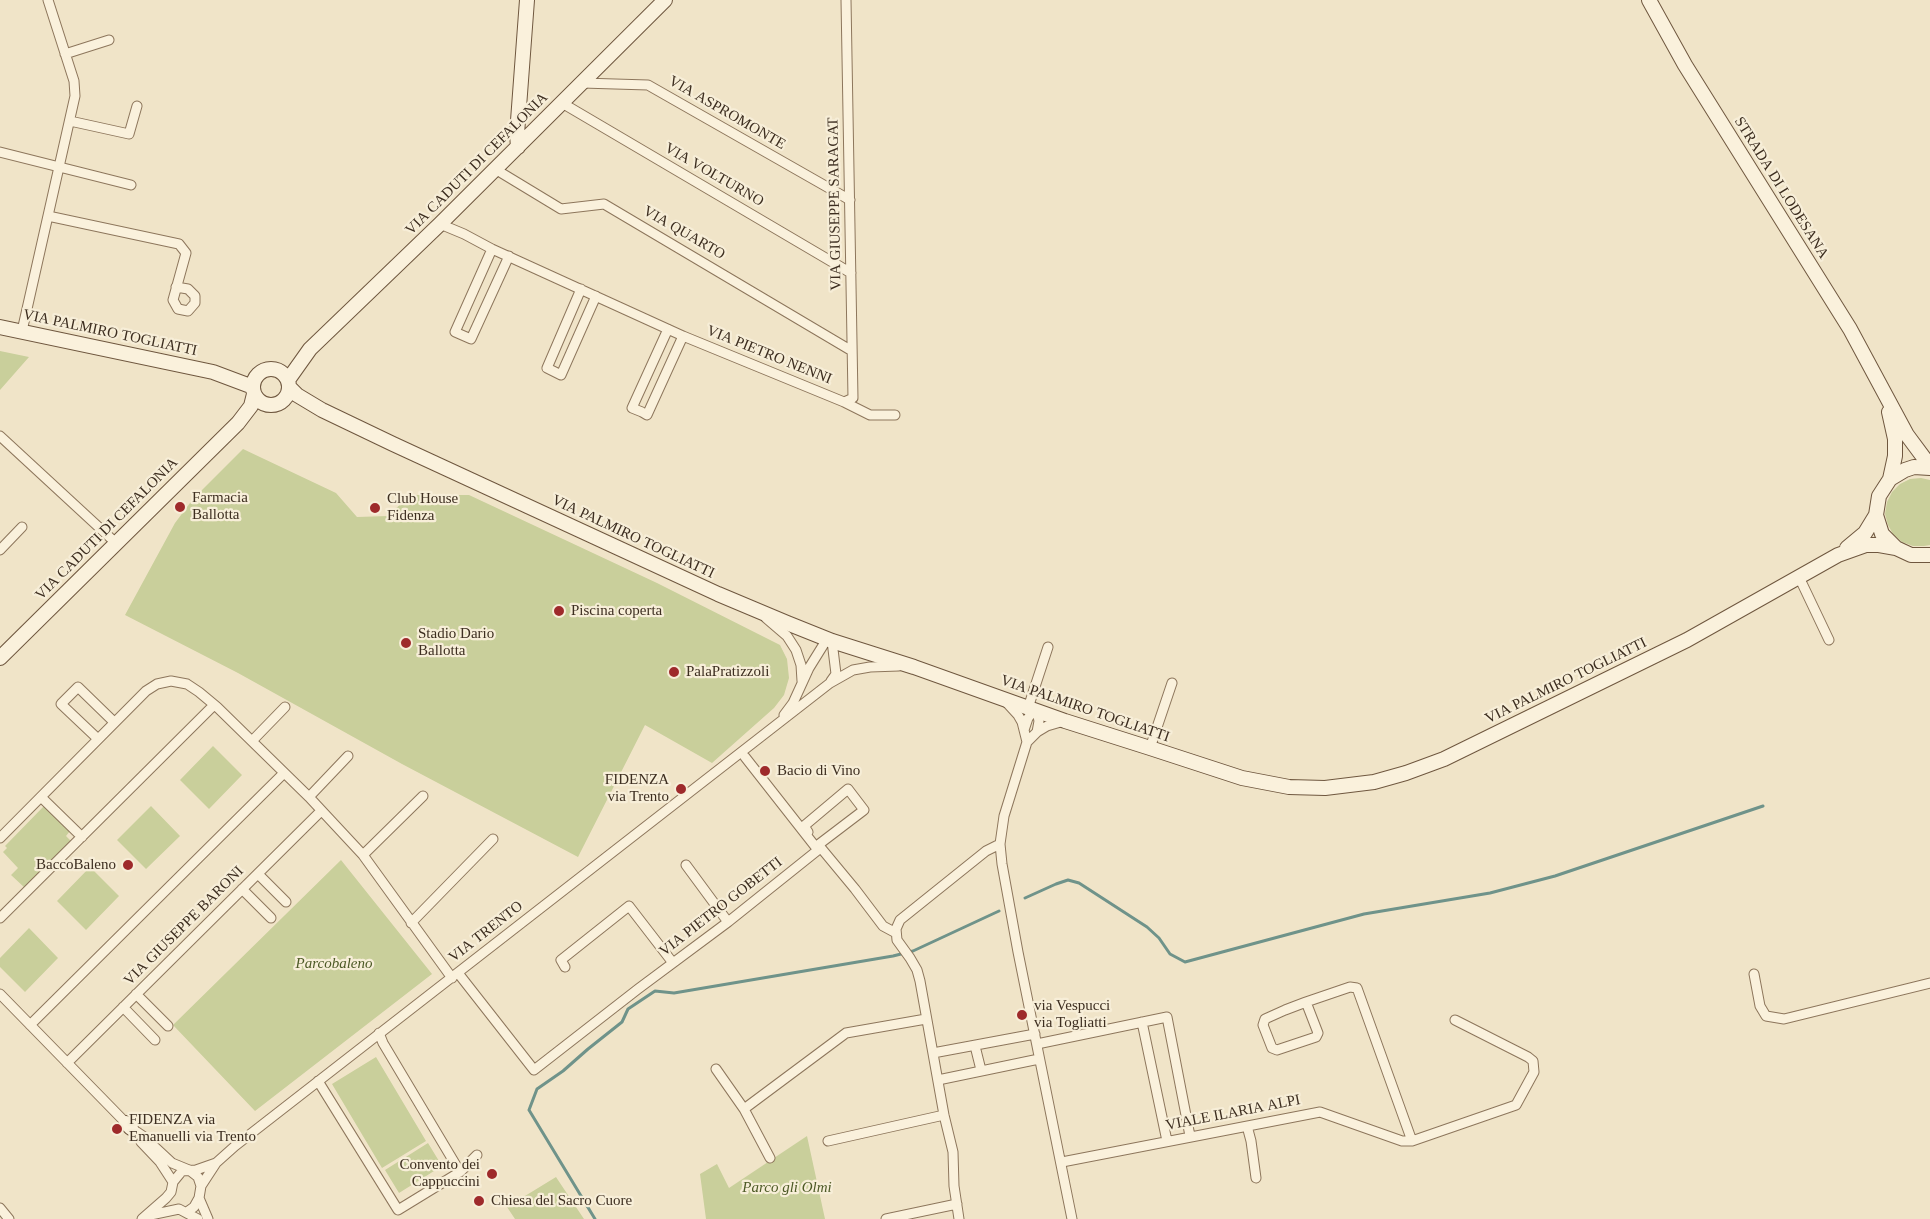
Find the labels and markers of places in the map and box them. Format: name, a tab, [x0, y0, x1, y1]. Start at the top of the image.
place label: Farmacia Ballotta	[192, 489, 248, 524]
place label: Club House Fidenza	[387, 490, 458, 525]
marker: Farmacia Ballotta	[173, 500, 187, 514]
marker: Club House Fidenza	[368, 501, 382, 515]
place label: Piscina coperta	[571, 602, 662, 620]
marker: Piscina coperta	[552, 604, 566, 618]
place label: Stadio Dario Ballotta	[418, 625, 494, 660]
marker: Stadio Dario Ballotta	[399, 636, 413, 650]
place label: PalaPratizzoli	[686, 663, 769, 681]
marker: PalaPratizzoli	[667, 665, 681, 679]
place label: Bacio di Vino	[777, 762, 860, 780]
marker: Bacio di Vino	[758, 764, 772, 778]
place label: FIDENZA via Trento	[605, 771, 669, 806]
marker: FIDENZA via Trento	[674, 782, 688, 796]
place label: BaccoBaleno	[36, 856, 116, 874]
marker: BaccoBaleno	[121, 858, 135, 872]
place label: via Vespucci via Togliatti	[1034, 997, 1110, 1032]
marker: via Vespucci via Togliatti	[1015, 1008, 1029, 1022]
place label: FIDENZA via Emanuelli via Trento	[129, 1111, 256, 1146]
marker: FIDENZA via Emanuelli via Trento	[110, 1122, 124, 1136]
place label: Convento dei Cappuccini	[400, 1156, 480, 1191]
marker: Convento dei Cappuccini	[485, 1167, 499, 1181]
place label: Chiesa del Sacro Cuore	[491, 1192, 632, 1210]
marker: Chiesa del Sacro Cuore	[472, 1194, 486, 1208]

